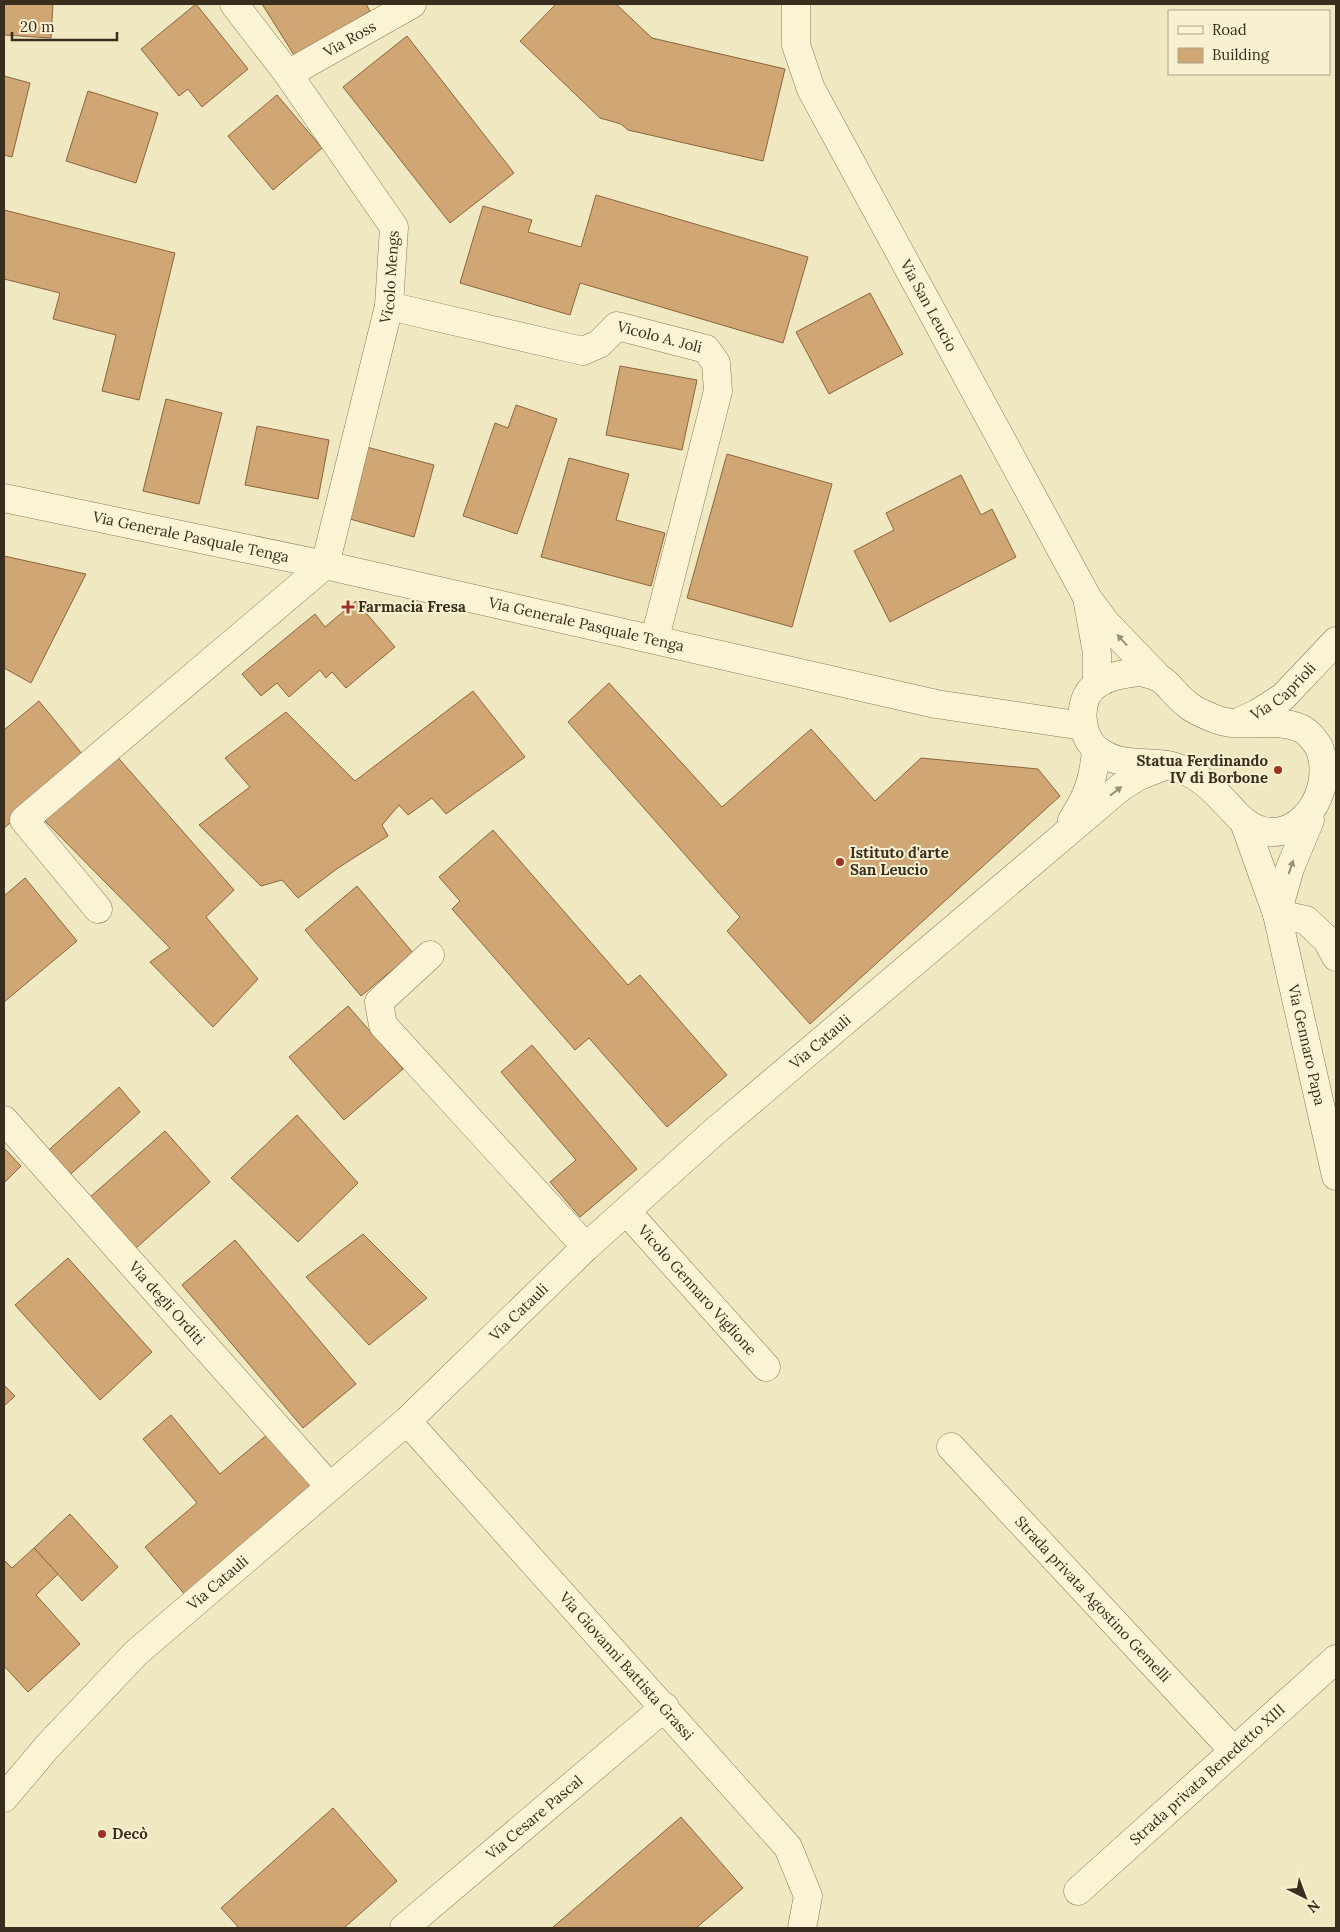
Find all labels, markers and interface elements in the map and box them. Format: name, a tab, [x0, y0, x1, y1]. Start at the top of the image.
scale bar	[12, 10, 118, 42]
legend	[1168, 10, 1330, 75]
street label: Via Ross	[319, 16, 379, 62]
text: 20 m	[20, 17, 55, 36]
text: Road	[1212, 20, 1247, 39]
text: Building	[1212, 45, 1270, 64]
street label: Vicolo Mengs	[375, 230, 403, 326]
street label: Via San Leucio	[896, 255, 962, 355]
street label: Vicolo A. Joli	[614, 316, 704, 357]
street label: Via Generale Pasquale Tenga	[90, 507, 291, 566]
street label: Via Generale Pasquale Tenga	[486, 592, 686, 655]
place label: Farmacia Fresa	[358, 597, 466, 616]
marker: Farmacia Fresa	[342, 601, 354, 613]
one-way arrow	[1116, 634, 1128, 646]
street label: Via Caprioli	[1246, 658, 1320, 725]
place label: Statua Ferdinando IV di Borbone	[1137, 751, 1269, 787]
marker: Statua Ferdinando IV di Borbone	[1272, 764, 1284, 776]
one-way arrow	[1109, 785, 1122, 796]
place label: Istituto d'arte San Leucio	[850, 843, 949, 879]
marker: Istituto d'arte San Leucio	[834, 856, 846, 868]
one-way arrow	[1288, 860, 1295, 875]
street label: Via Gennaro Papa	[1284, 982, 1330, 1108]
street label: Via Catauli	[785, 1010, 855, 1073]
street label: Vicolo Gennaro Viglione	[633, 1220, 761, 1359]
street label: Via degli Orditi	[124, 1256, 209, 1349]
street label: Via Catauli	[485, 1279, 552, 1345]
street label: Strada privata Agostino Gemelli	[1011, 1512, 1175, 1686]
street label: Via Catauli	[182, 1551, 252, 1615]
street label: Via Giovanni Battista Grassi	[555, 1587, 698, 1744]
street label: Strada privata Benedetto XIII	[1125, 1700, 1289, 1849]
street label: Via Cesare Pascal	[481, 1771, 586, 1864]
place label: Decò	[112, 1824, 148, 1843]
marker: Decò	[96, 1828, 108, 1840]
north arrow	[1280, 1872, 1330, 1922]
text: N	[1304, 1896, 1324, 1917]

